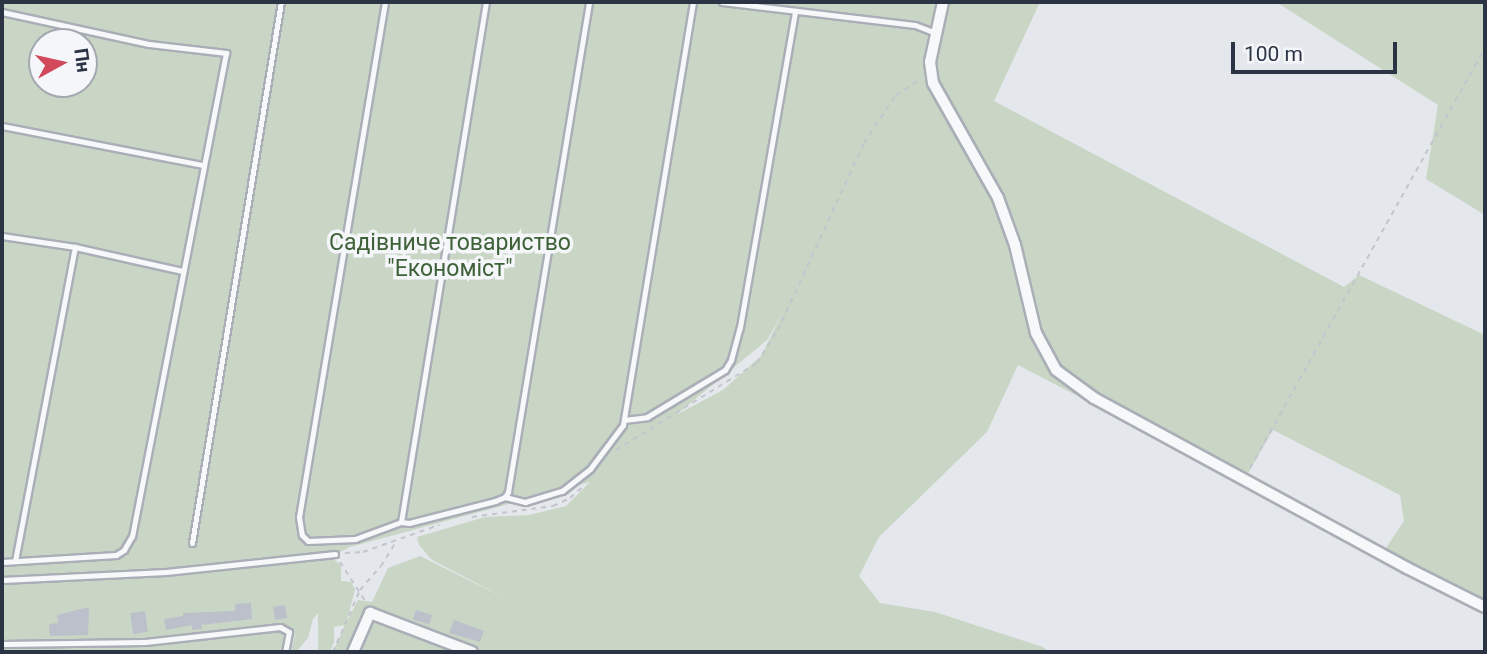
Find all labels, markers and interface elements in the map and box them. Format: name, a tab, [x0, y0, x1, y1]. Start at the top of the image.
north arrow	[28, 28, 98, 98]
scale bar	[1235, 28, 1401, 72]
text: 100 m	[1244, 42, 1303, 66]
text: Пн	[69, 47, 95, 74]
park label: Садівниче товариство "Економіст"	[329, 229, 571, 283]

